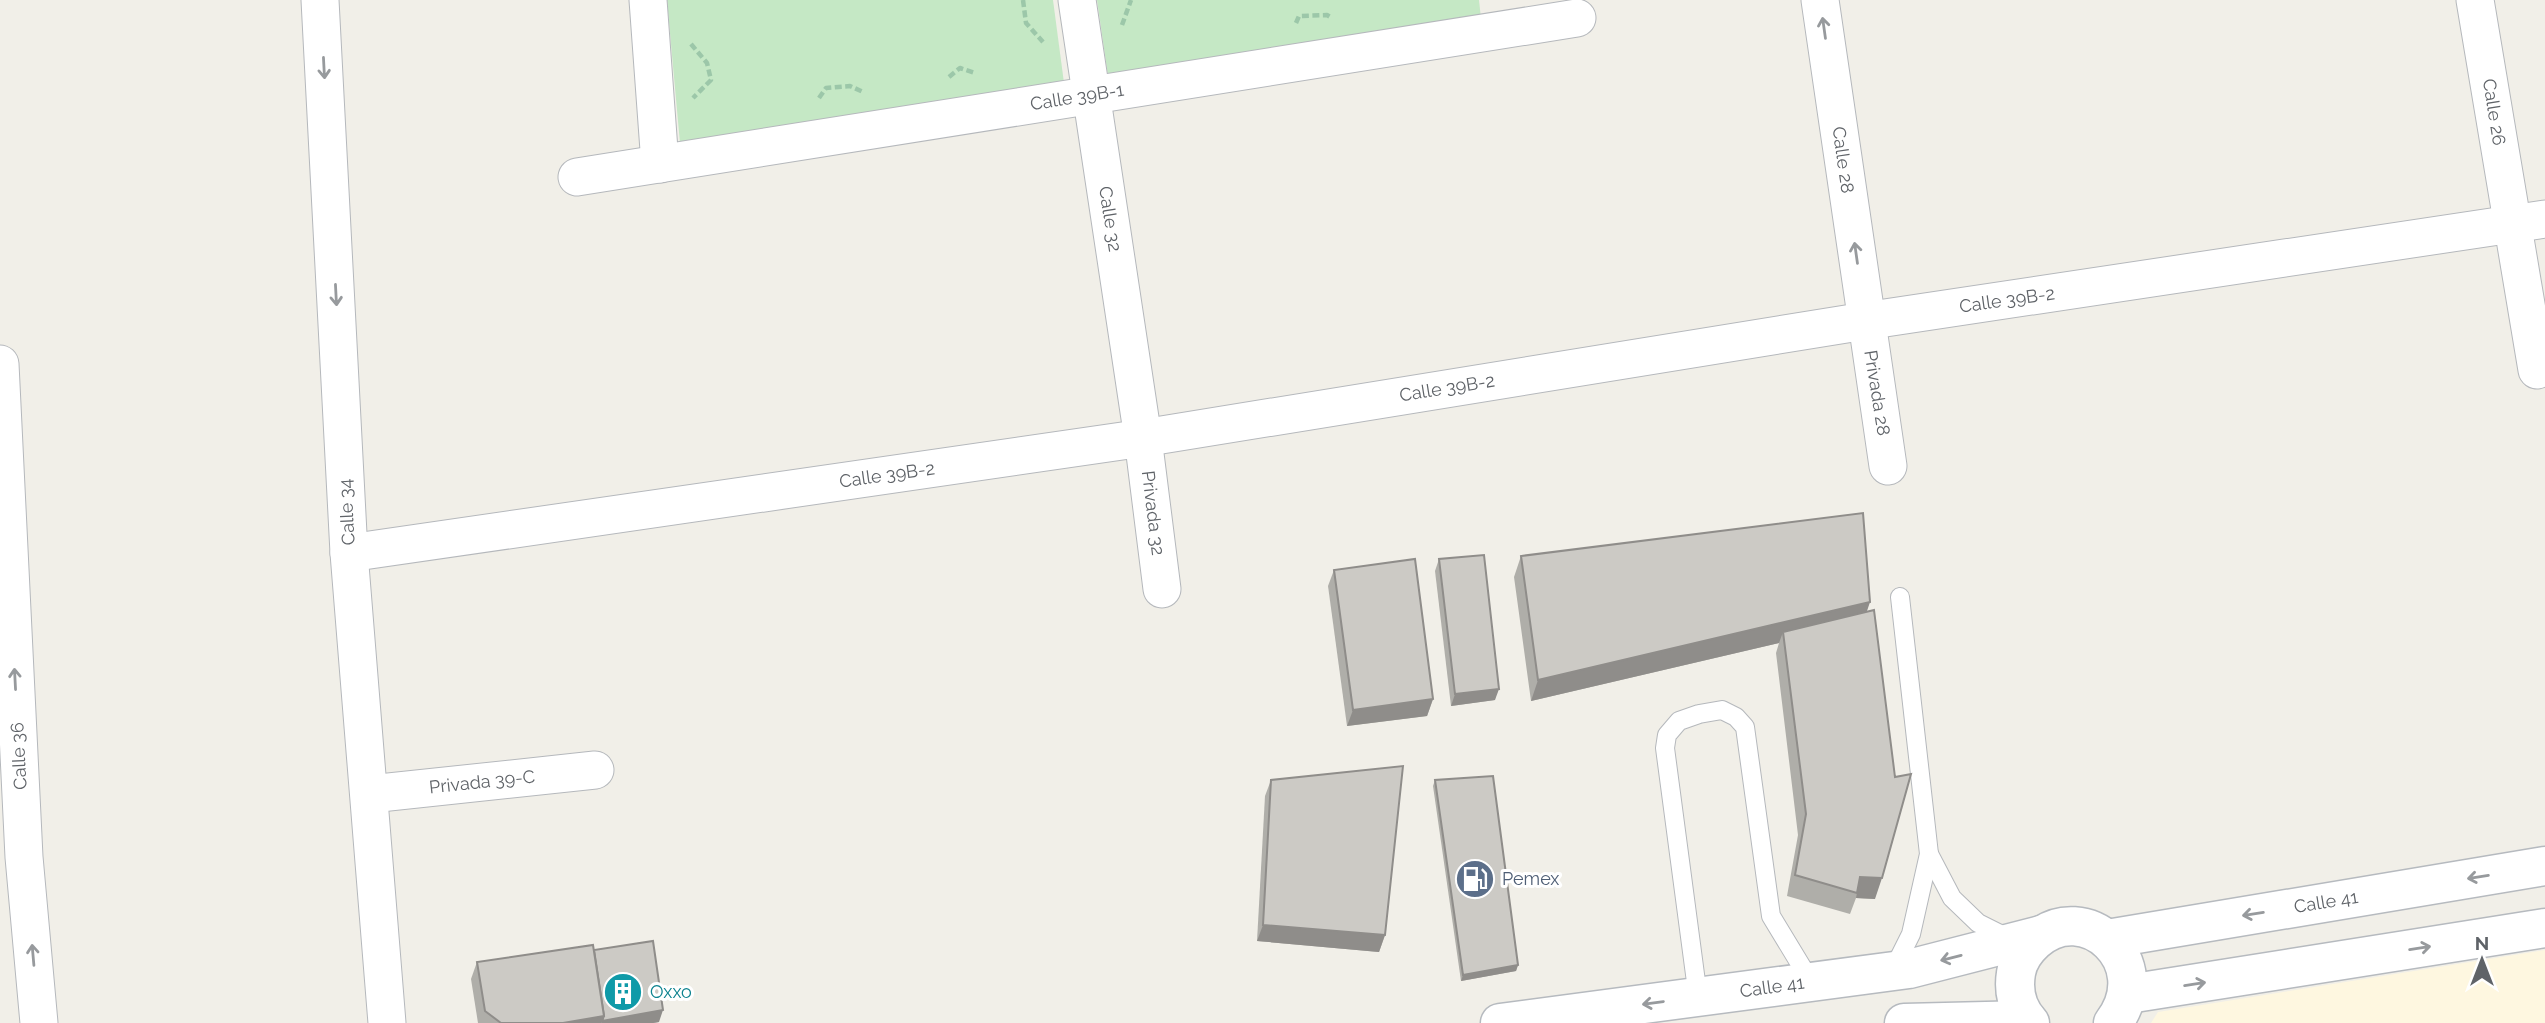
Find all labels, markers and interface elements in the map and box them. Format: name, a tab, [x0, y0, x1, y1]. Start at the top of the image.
one-way arrow	[1817, 17, 1830, 40]
one-way arrow	[318, 56, 331, 79]
street label: Calle 26	[2479, 77, 2510, 147]
street label: Calle 39B-1	[1029, 79, 1125, 114]
street label: Calle 28	[1828, 125, 1859, 195]
street label: Calle 32	[1095, 185, 1126, 253]
one-way arrow	[1849, 242, 1862, 265]
street label: Calle 39B-2	[1958, 282, 2056, 317]
one-way arrow	[329, 284, 342, 307]
street label: Privada 28	[1860, 349, 1895, 437]
street label: Calle 39B-2	[1398, 370, 1496, 405]
street label: Calle 39B-2	[838, 457, 936, 492]
street label: Privada 32	[1138, 469, 1169, 557]
street label: Calle 34	[334, 478, 359, 546]
one-way arrow	[9, 668, 22, 691]
street label: Calle 36	[6, 722, 31, 790]
street label: Privada 39-C	[428, 766, 536, 798]
fuel station icon: Pemex	[1454, 858, 1496, 900]
place label: Pemex	[1502, 868, 1559, 889]
one-way arrow	[2467, 871, 2490, 884]
street label: Calle 41	[2292, 886, 2360, 917]
one-way arrow	[2242, 908, 2265, 921]
north arrow	[2447, 925, 2517, 995]
text: N	[2475, 932, 2489, 954]
one-way arrow	[2408, 941, 2431, 954]
one-way arrow	[26, 944, 39, 967]
one-way arrow	[1940, 952, 1963, 965]
building icon: Oxxo	[602, 971, 644, 1013]
street label: Calle 41	[1738, 972, 1806, 1001]
one-way arrow	[2183, 977, 2206, 990]
place label: Oxxo	[650, 981, 692, 1002]
one-way arrow	[1643, 996, 1665, 1009]

